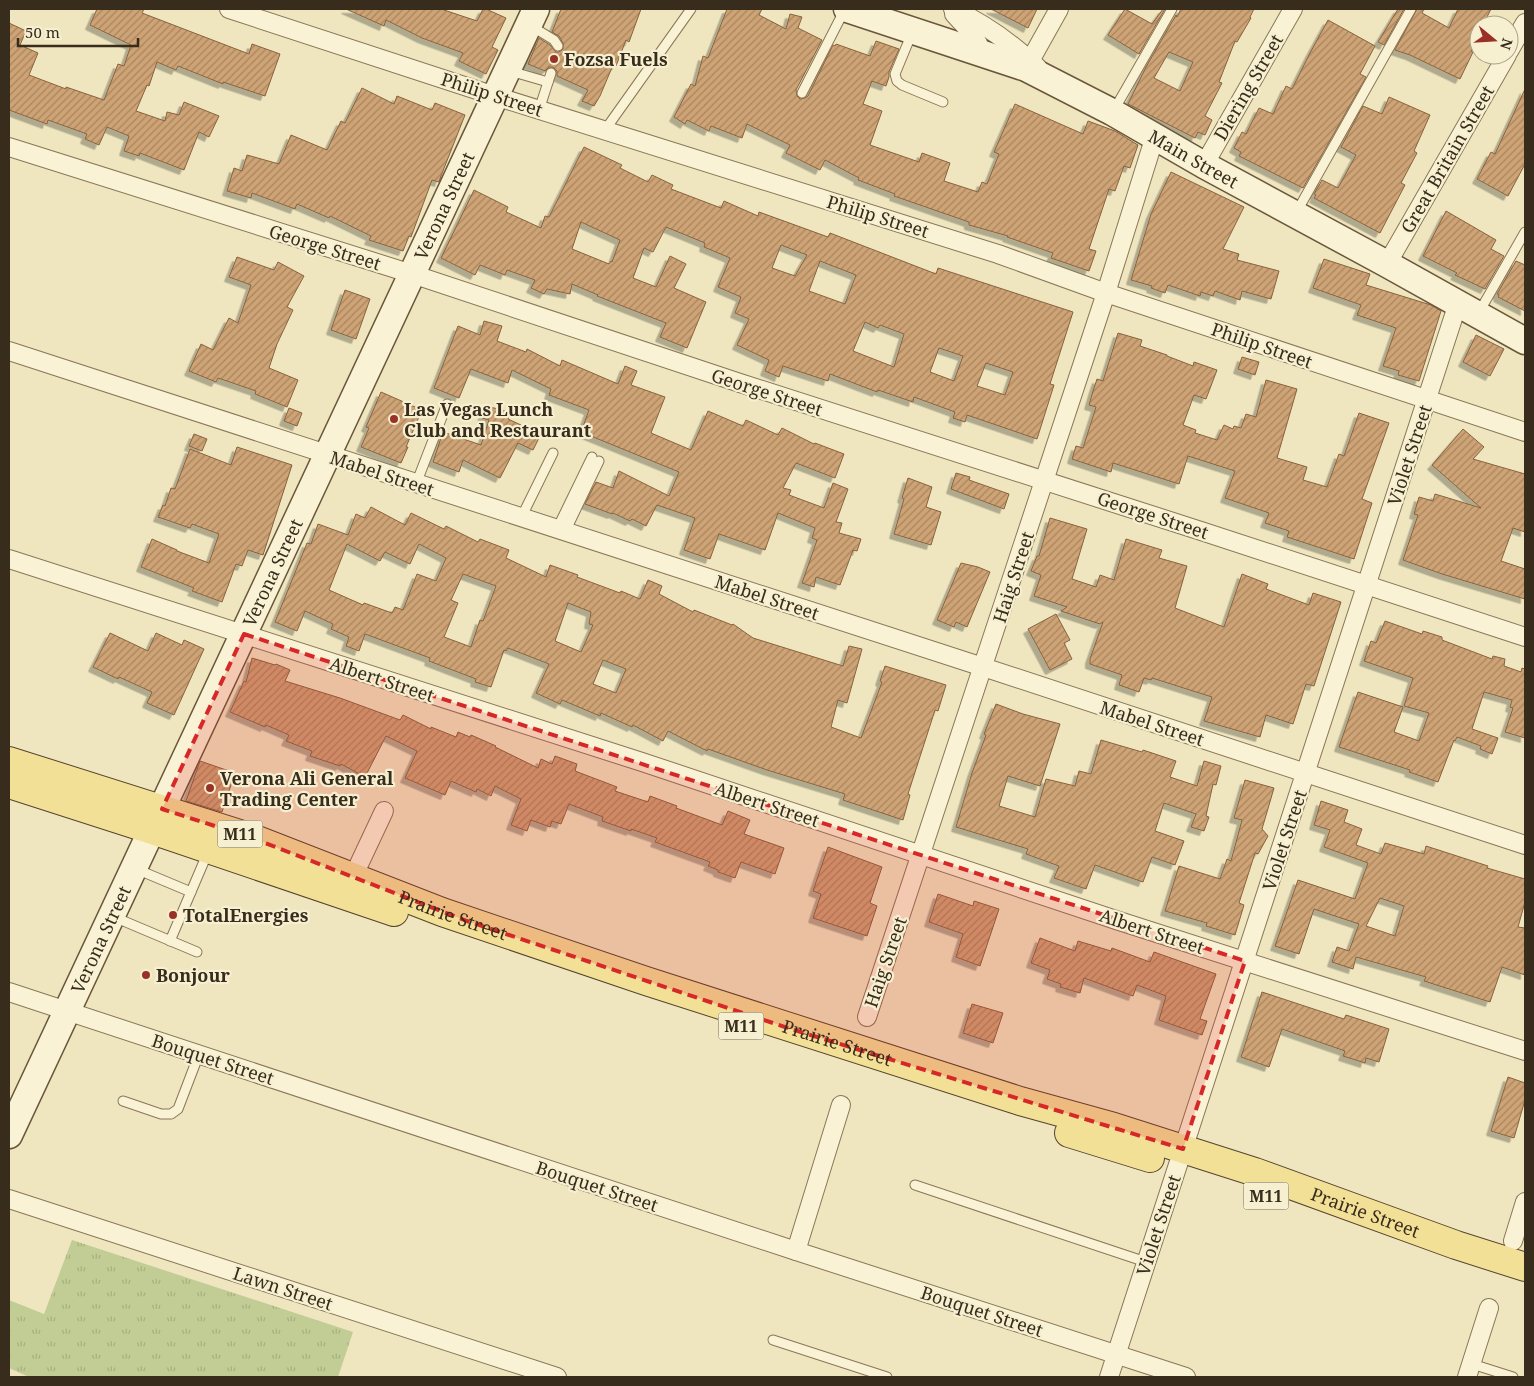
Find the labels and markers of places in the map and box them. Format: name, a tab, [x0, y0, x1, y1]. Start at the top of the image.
place label: Fozsa Fuels	[564, 47, 668, 71]
marker: Fozsa Fuels	[548, 53, 560, 65]
place label: Las Vegas Lunch Club and Restaurant	[404, 397, 591, 442]
marker: Las Vegas Lunch Club and Restaurant	[388, 413, 400, 425]
place label: Verona Ali General Trading Center	[220, 766, 394, 811]
marker: Verona Ali General Trading Center	[204, 782, 216, 794]
place label: TotalEnergies	[183, 903, 309, 927]
marker: TotalEnergies	[167, 909, 179, 921]
place label: Bonjour	[156, 963, 230, 987]
marker: Bonjour	[140, 969, 152, 981]

